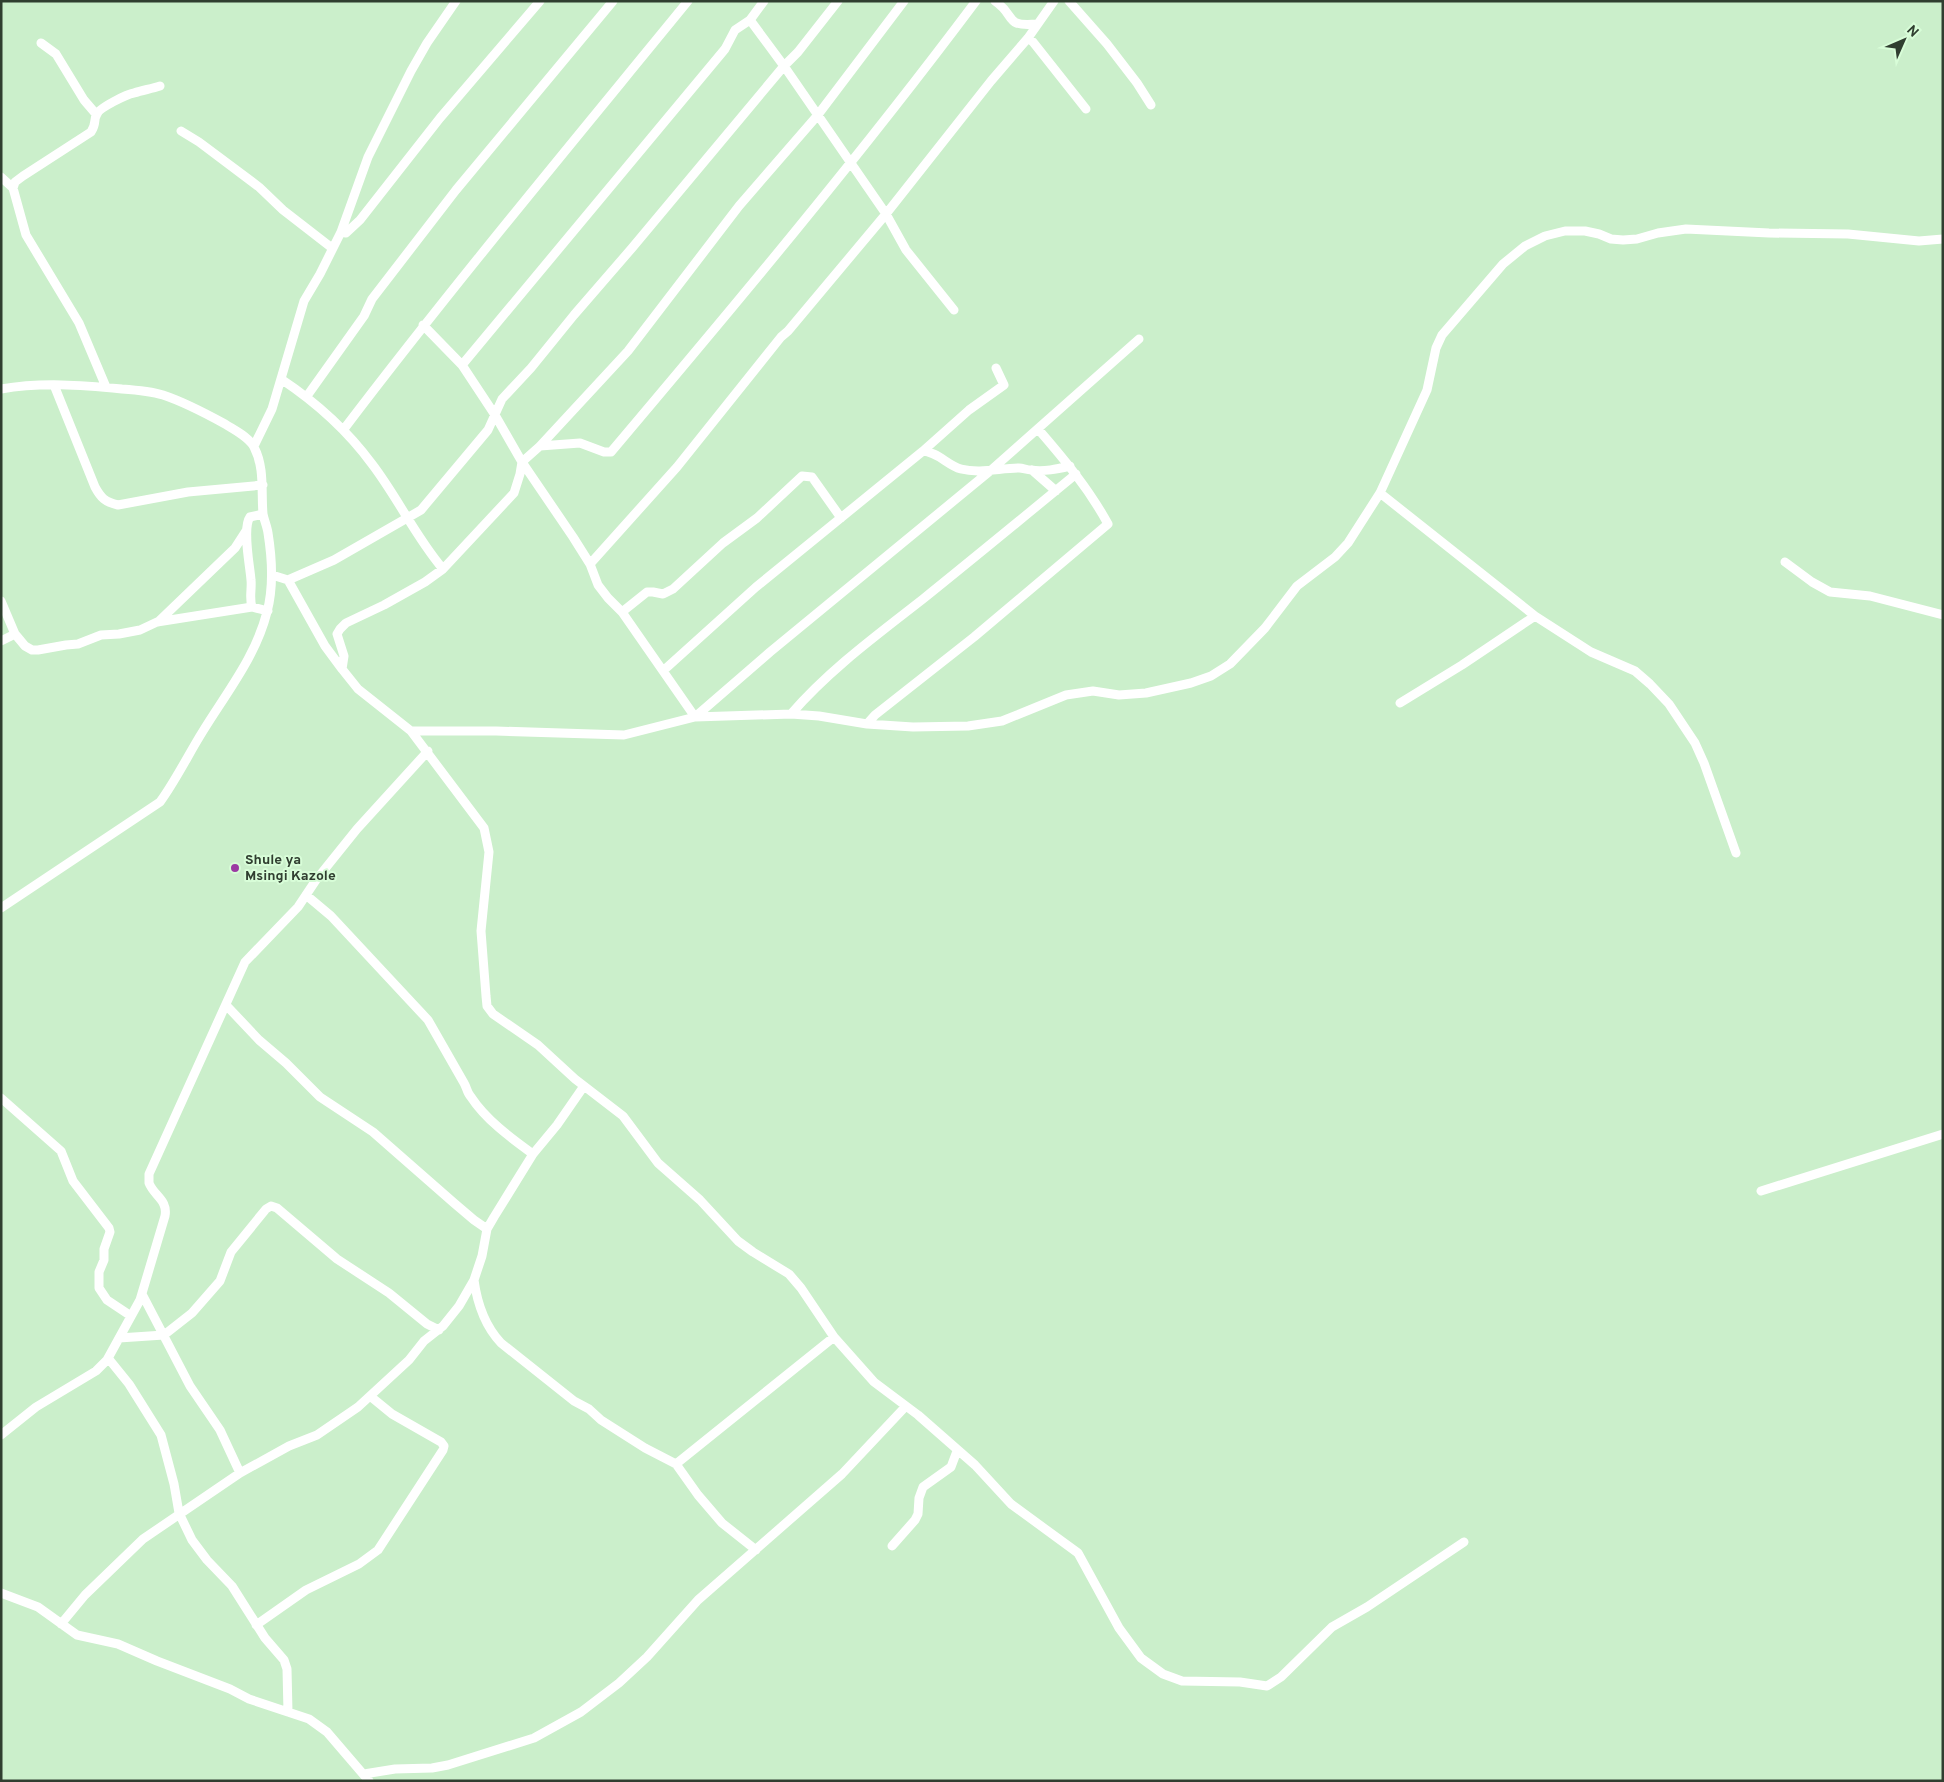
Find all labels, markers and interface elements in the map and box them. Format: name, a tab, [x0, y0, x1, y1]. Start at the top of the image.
north arrow	[1879, 15, 1929, 65]
text: N	[1903, 22, 1922, 41]
place label: Shule ya Msingi Kazole	[245, 852, 336, 885]
marker: Shule ya Msingi Kazole	[229, 862, 241, 874]

